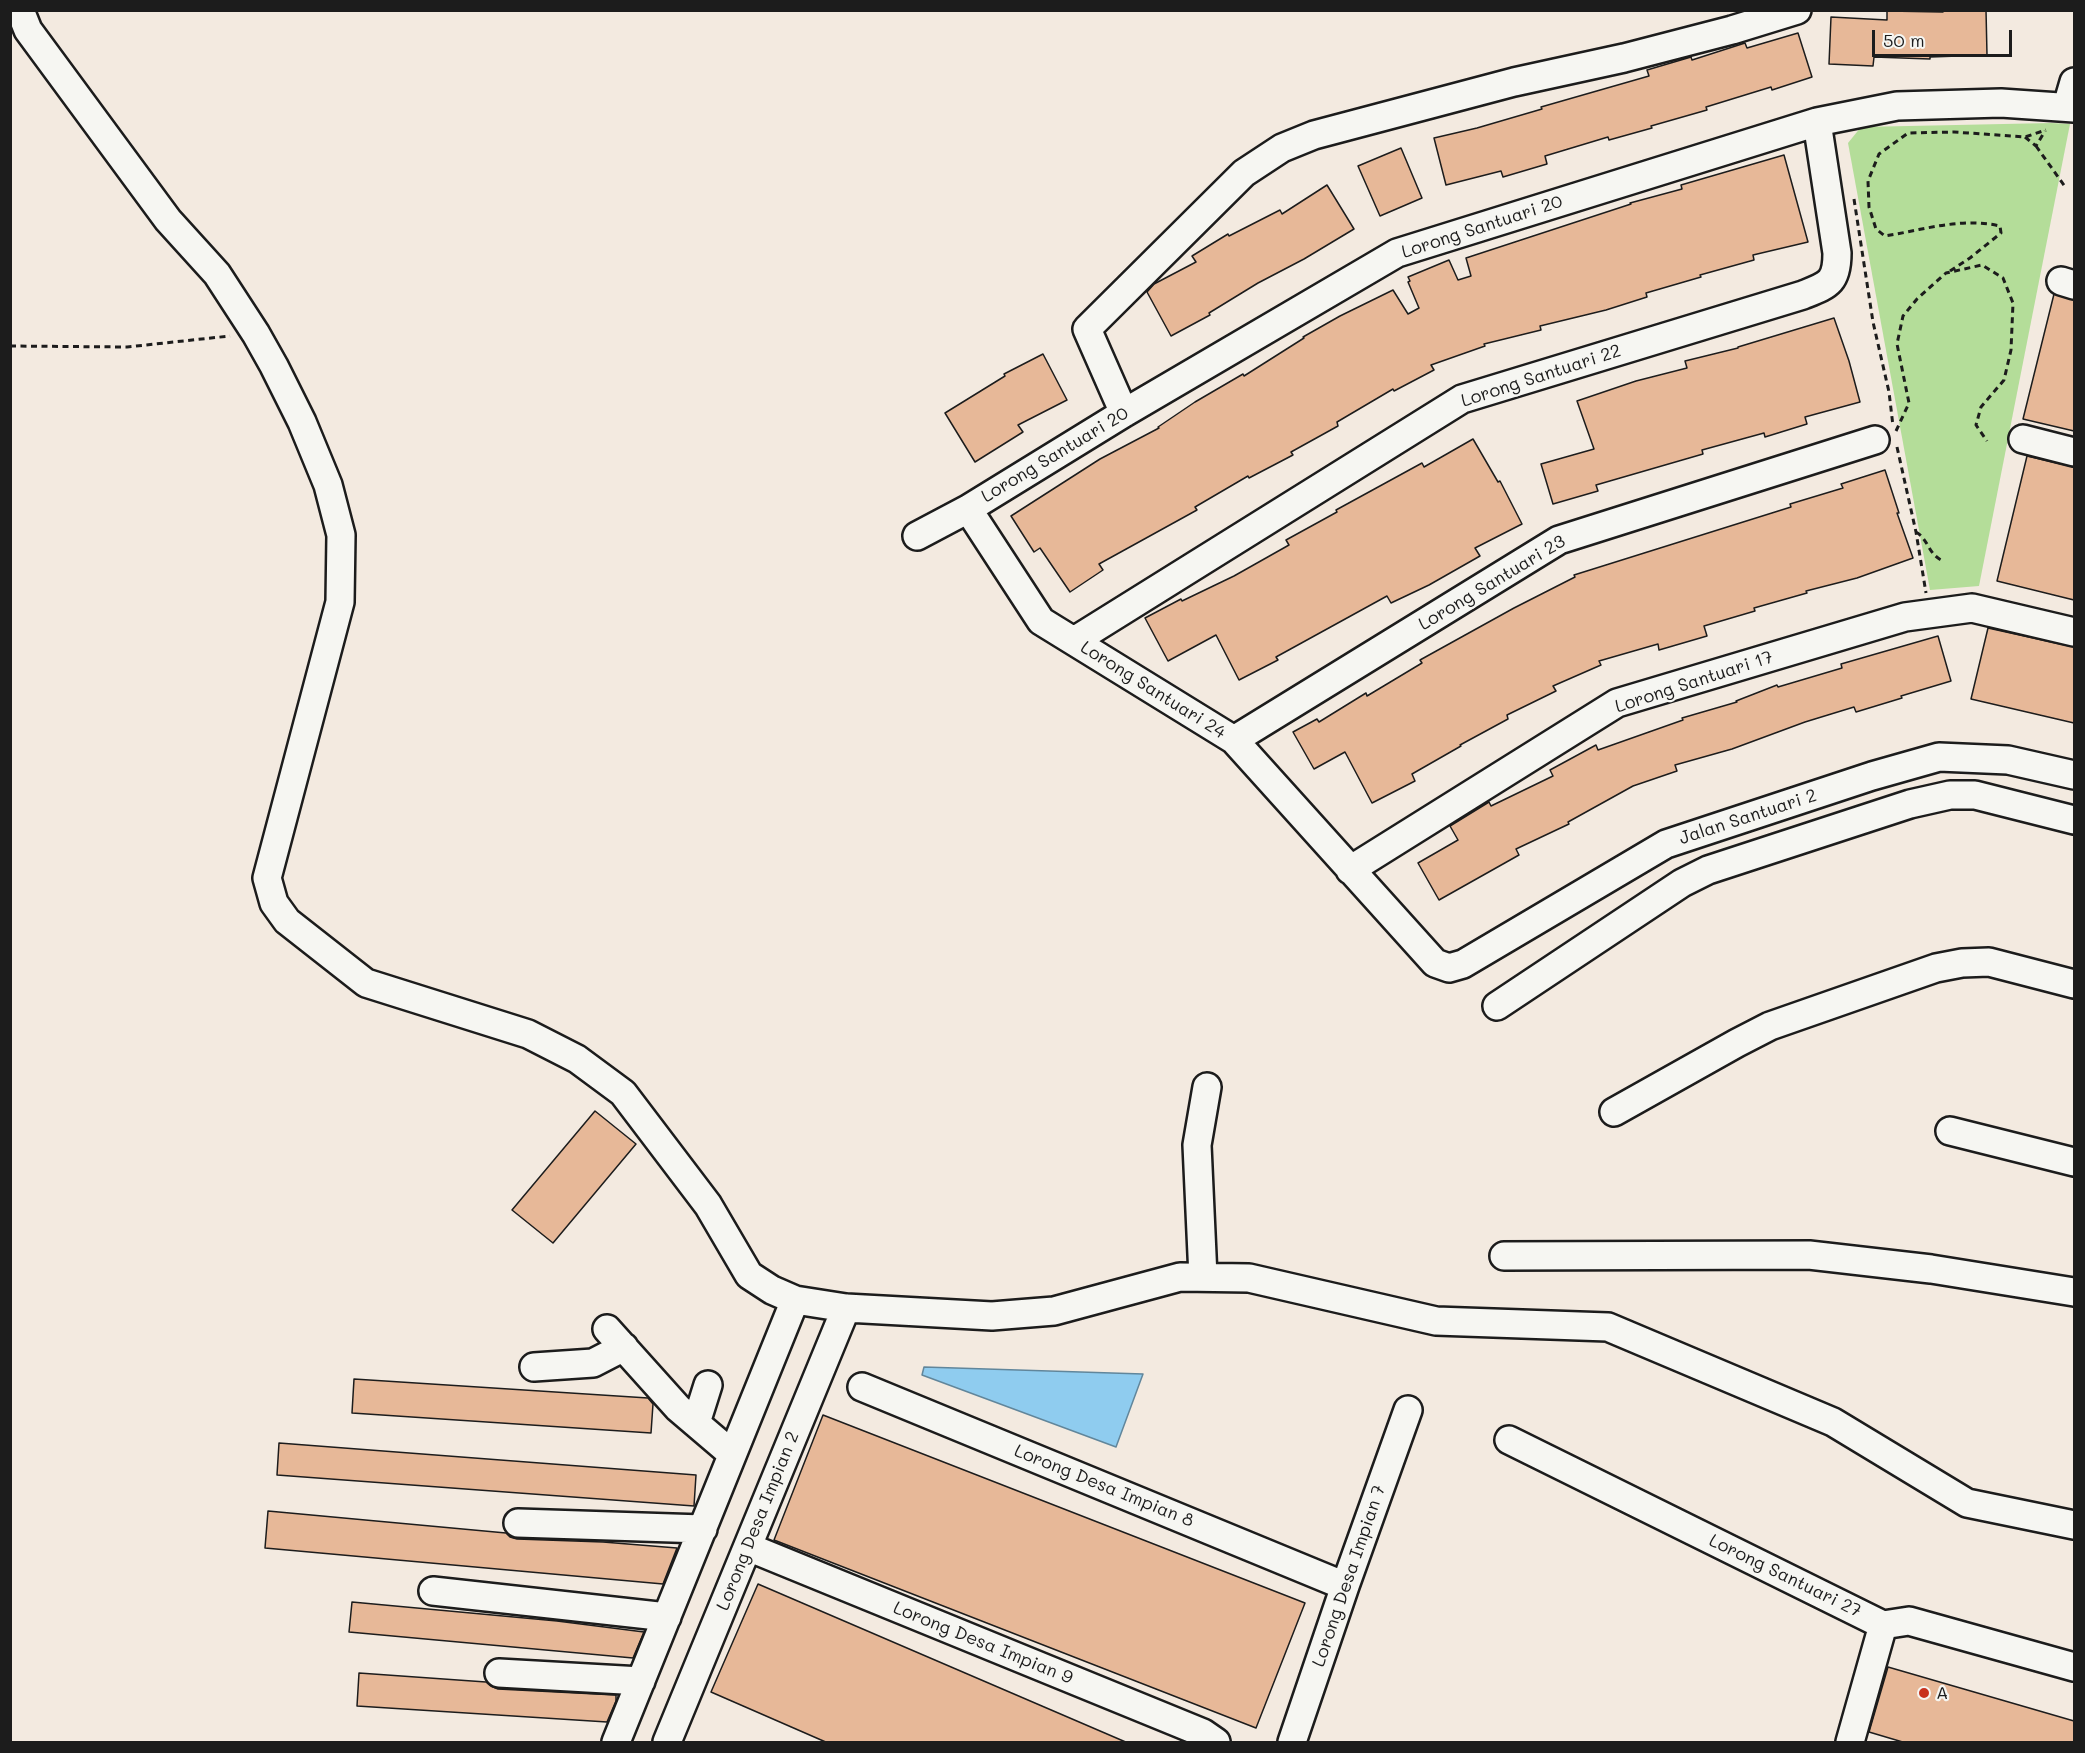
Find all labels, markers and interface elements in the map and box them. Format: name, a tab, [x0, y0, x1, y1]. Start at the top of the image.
scale bar	[1875, 18, 2014, 56]
text: 50 m	[1883, 28, 1925, 52]
street label: Lorong Santuari 20	[1399, 191, 1565, 263]
street label: Lorong Santuari 22	[1458, 340, 1624, 412]
street label: Lorong Santuari 20	[978, 403, 1132, 507]
street label: Lorong Santuari 23	[1415, 531, 1569, 635]
street label: Lorong Santuari 24	[1076, 637, 1230, 743]
street label: Lorong Santuari 17	[1612, 646, 1776, 718]
street label: Jalan Santuari 2	[1677, 785, 1819, 849]
street label: Lorong Desa Impian 2	[712, 1428, 804, 1614]
street label: Lorong Desa Impian 8	[1011, 1440, 1197, 1532]
street label: Lorong Desa Impian 7	[1308, 1482, 1390, 1670]
street label: Lorong Santuari 27	[1705, 1530, 1865, 1622]
street label: Lorong Desa Impian 9	[890, 1597, 1076, 1689]
place label: A	[1936, 1682, 1948, 1704]
marker: A	[1917, 1686, 1931, 1700]

